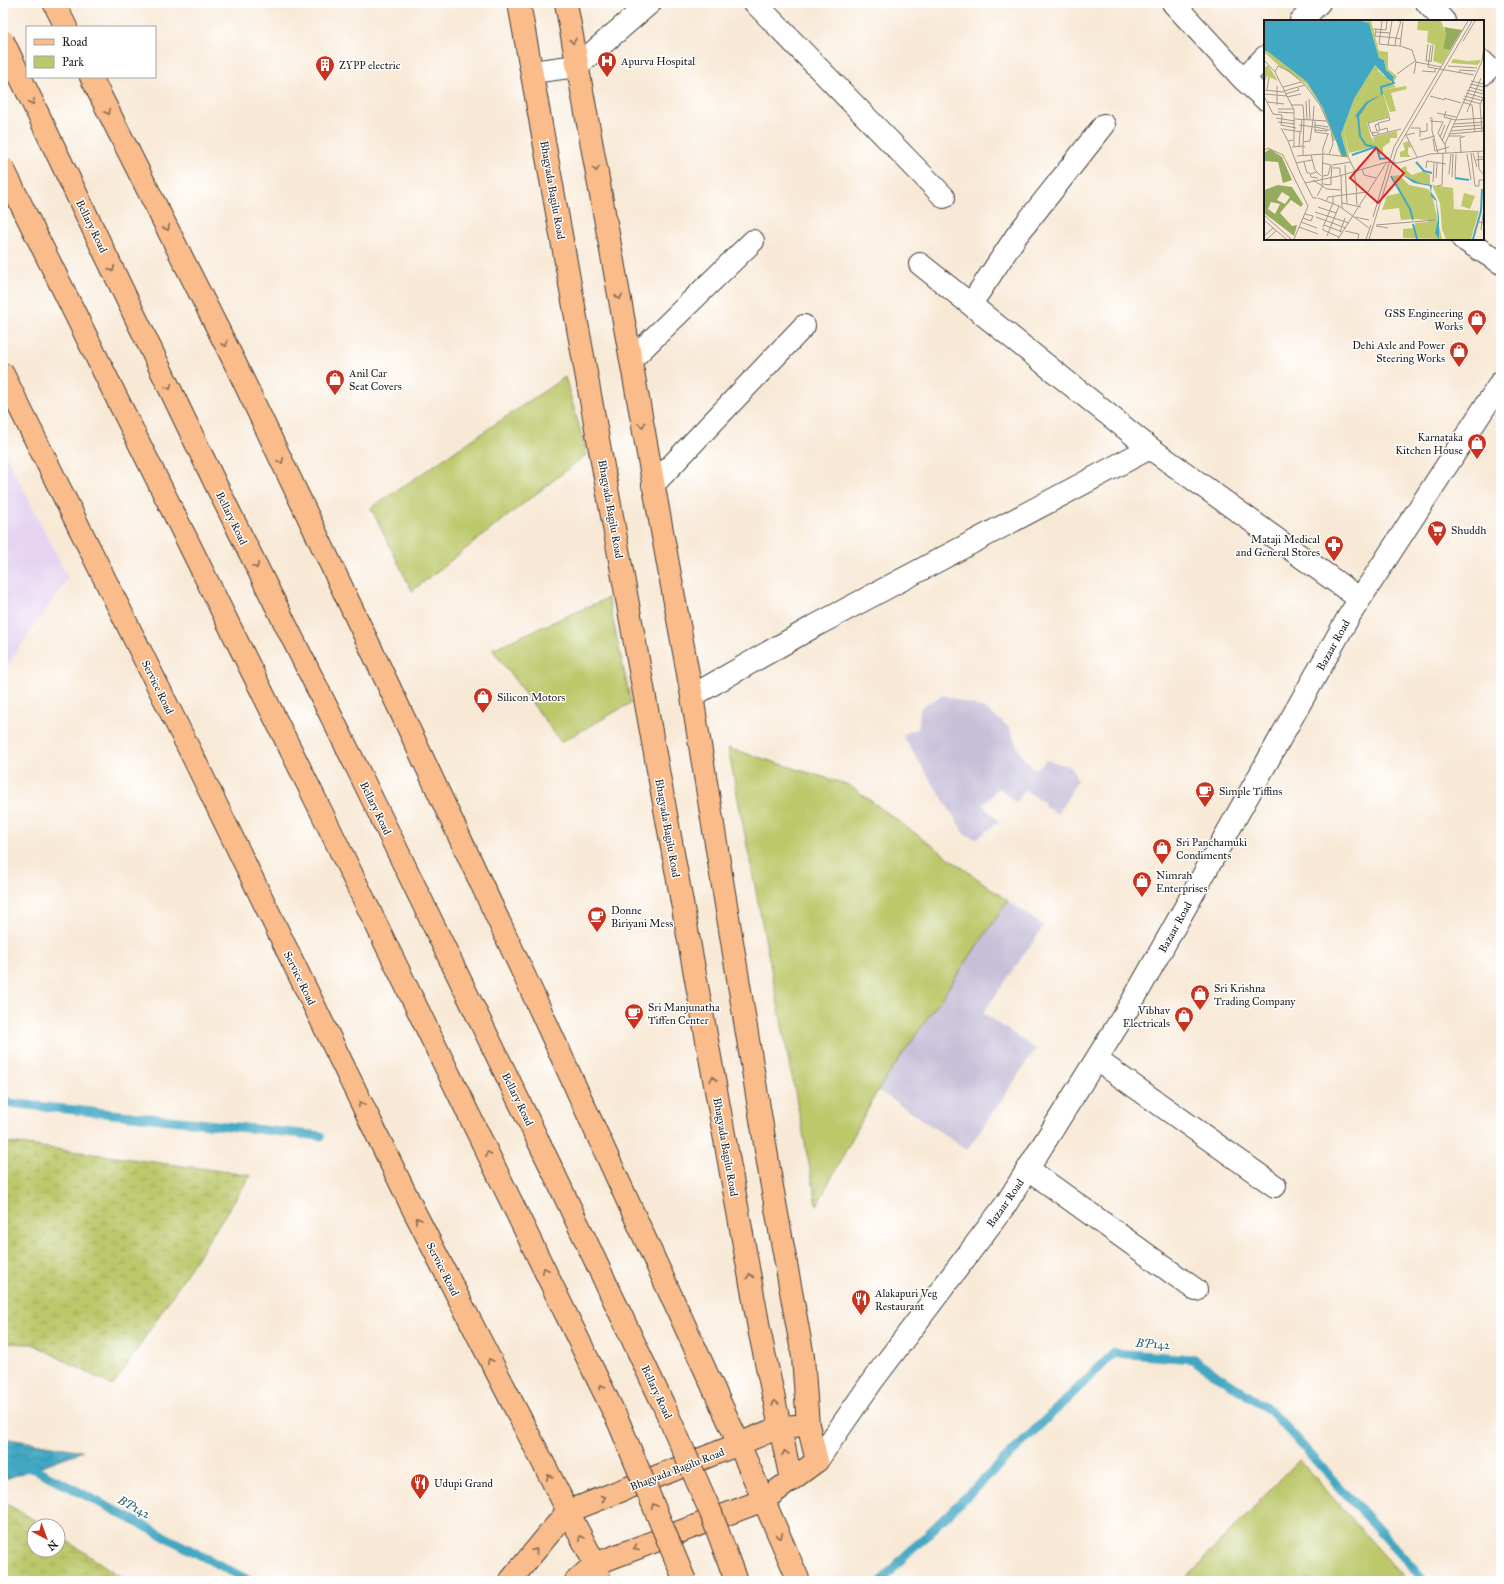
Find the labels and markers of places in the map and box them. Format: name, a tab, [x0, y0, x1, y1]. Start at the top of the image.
hospital icon: Apurva Hospital	[596, 50, 618, 78]
building icon: ZYPP electric	[314, 54, 336, 82]
place label: Apurva Hospital	[620, 55, 695, 68]
place label: ZYPP electric	[339, 59, 401, 72]
place label: GSS Engineering Works	[1385, 307, 1464, 333]
shop icon: GSS Engineering Works	[1466, 308, 1488, 336]
place label: Dehi Axle and Power Steering Works	[1352, 339, 1446, 365]
shop icon: Dehi Axle and Power Steering Works	[1448, 340, 1470, 368]
place label: Anil Car Seat Covers	[348, 367, 402, 393]
shop icon: Anil Car Seat Covers	[324, 368, 346, 396]
place label: Karnataka Kitchen House	[1395, 431, 1463, 457]
shop icon: Karnataka Kitchen House	[1466, 432, 1488, 460]
supermarket icon: Shuddh	[1426, 519, 1448, 547]
place label: Shuddh	[1451, 524, 1486, 537]
place label: Mataji Medical and General Stores	[1236, 533, 1320, 559]
pharmacy icon: Mataji Medical and General Stores	[1323, 534, 1345, 562]
shop icon: Silicon Motors	[472, 686, 494, 714]
place label: Silicon Motors	[497, 691, 565, 704]
cafe icon: Simple Tiffins	[1194, 780, 1216, 808]
place label: Simple Tiffins	[1219, 785, 1282, 798]
place label: Sri Panchamuki Condiments	[1176, 836, 1247, 862]
shop icon: Sri Panchamuki Condiments	[1151, 837, 1173, 865]
place label: Nimrah Enterprises	[1156, 869, 1208, 895]
shop icon: Nimrah Enterprises	[1131, 870, 1153, 898]
place label: Donne Biriyani Mess	[611, 904, 673, 930]
cafe icon: Donne Biriyani Mess	[586, 905, 608, 933]
place label: Sri Krishna Trading Company	[1214, 982, 1296, 1008]
shop icon: Sri Krishna Trading Company	[1189, 983, 1211, 1011]
place label: Sri Manjunatha Tiffen Center	[648, 1001, 720, 1027]
cafe icon: Sri Manjunatha Tiffen Center	[623, 1002, 645, 1030]
place label: Vibhav Electricals	[1123, 1004, 1171, 1030]
shop icon: Vibhav Electricals	[1173, 1005, 1195, 1033]
place label: Alakapuri Veg Restaurant	[874, 1287, 938, 1313]
restaurant icon: Alakapuri Veg Restaurant	[850, 1288, 872, 1316]
restaurant icon: Udupi Grand	[409, 1472, 431, 1500]
place label: Udupi Grand	[434, 1477, 493, 1490]

